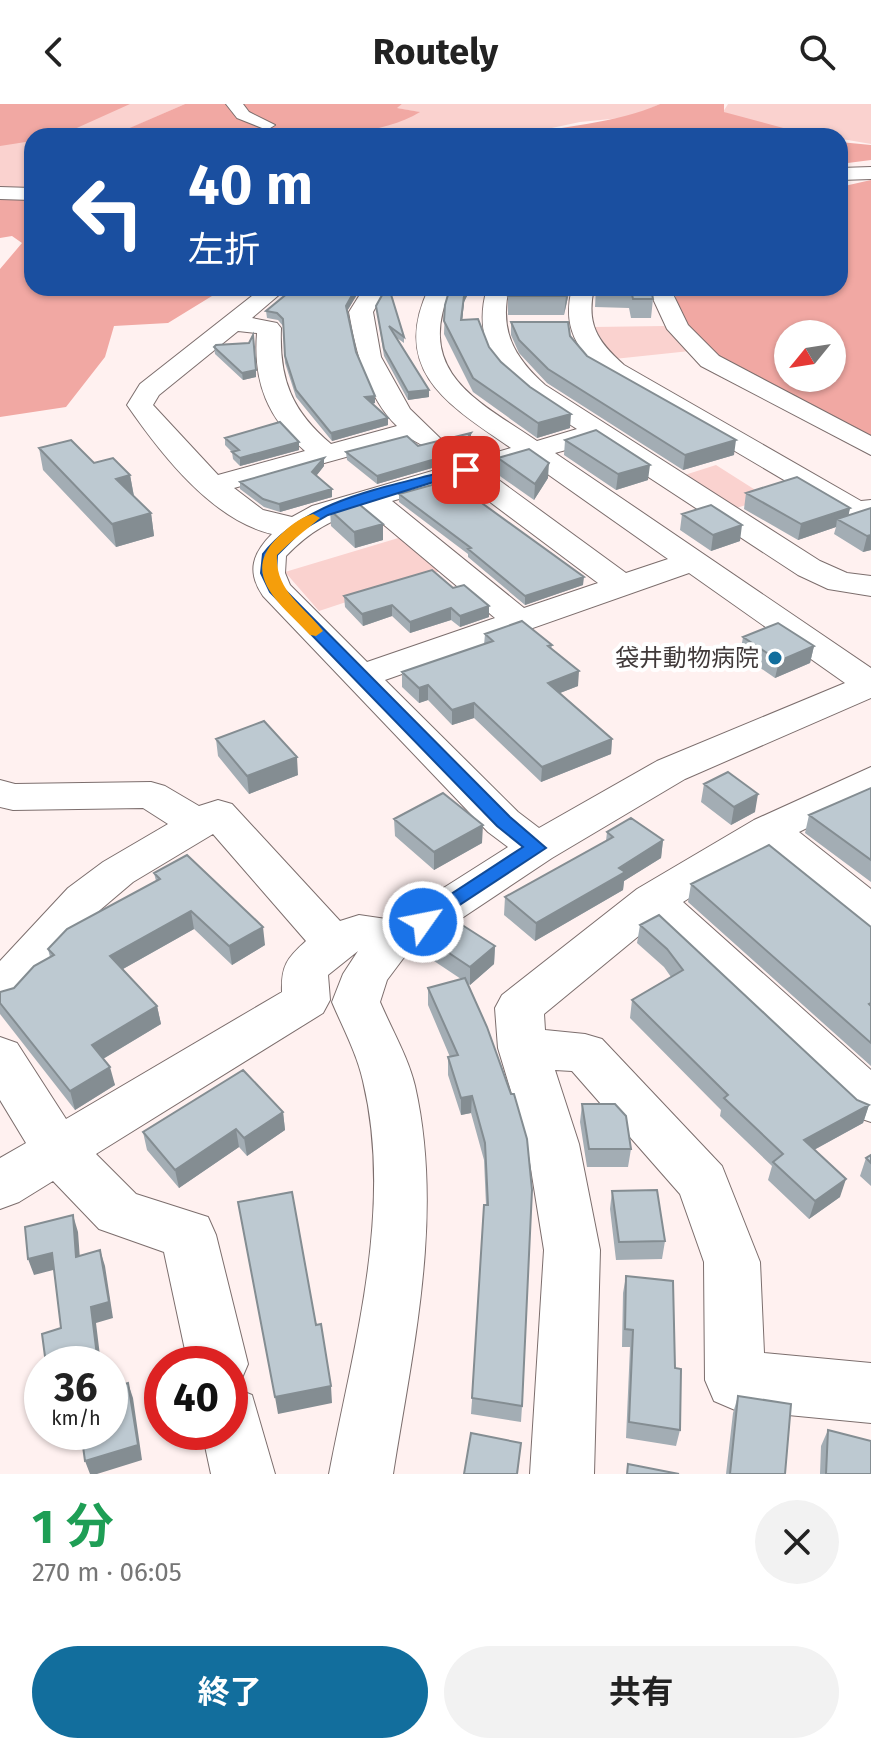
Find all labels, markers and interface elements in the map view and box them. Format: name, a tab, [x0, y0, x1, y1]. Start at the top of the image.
icon: back	[32, 30, 76, 74]
text: Routely	[373, 30, 498, 74]
icon: search	[795, 30, 839, 74]
text: 40 m	[188, 152, 313, 219]
icon: left	[56, 160, 160, 264]
text: 左折	[188, 228, 260, 272]
north arrow	[774, 320, 846, 392]
map controls	[774, 320, 846, 392]
pin	[432, 436, 500, 504]
icon: arrive	[444, 448, 488, 492]
place label: 袋井動物病院	[615, 644, 759, 672]
marker: 袋井動物病院	[766, 649, 784, 667]
position arrow	[381, 880, 465, 964]
speed limit sign: 40	[144, 1346, 248, 1450]
text: 36	[54, 1364, 98, 1412]
text: km/h	[51, 1406, 101, 1430]
text: 1 分	[32, 1498, 114, 1556]
button: close	[755, 1500, 839, 1584]
text: 270 m · 06:05	[32, 1557, 182, 1588]
button: 終了	[32, 1646, 428, 1738]
button: 共有	[444, 1646, 839, 1738]

